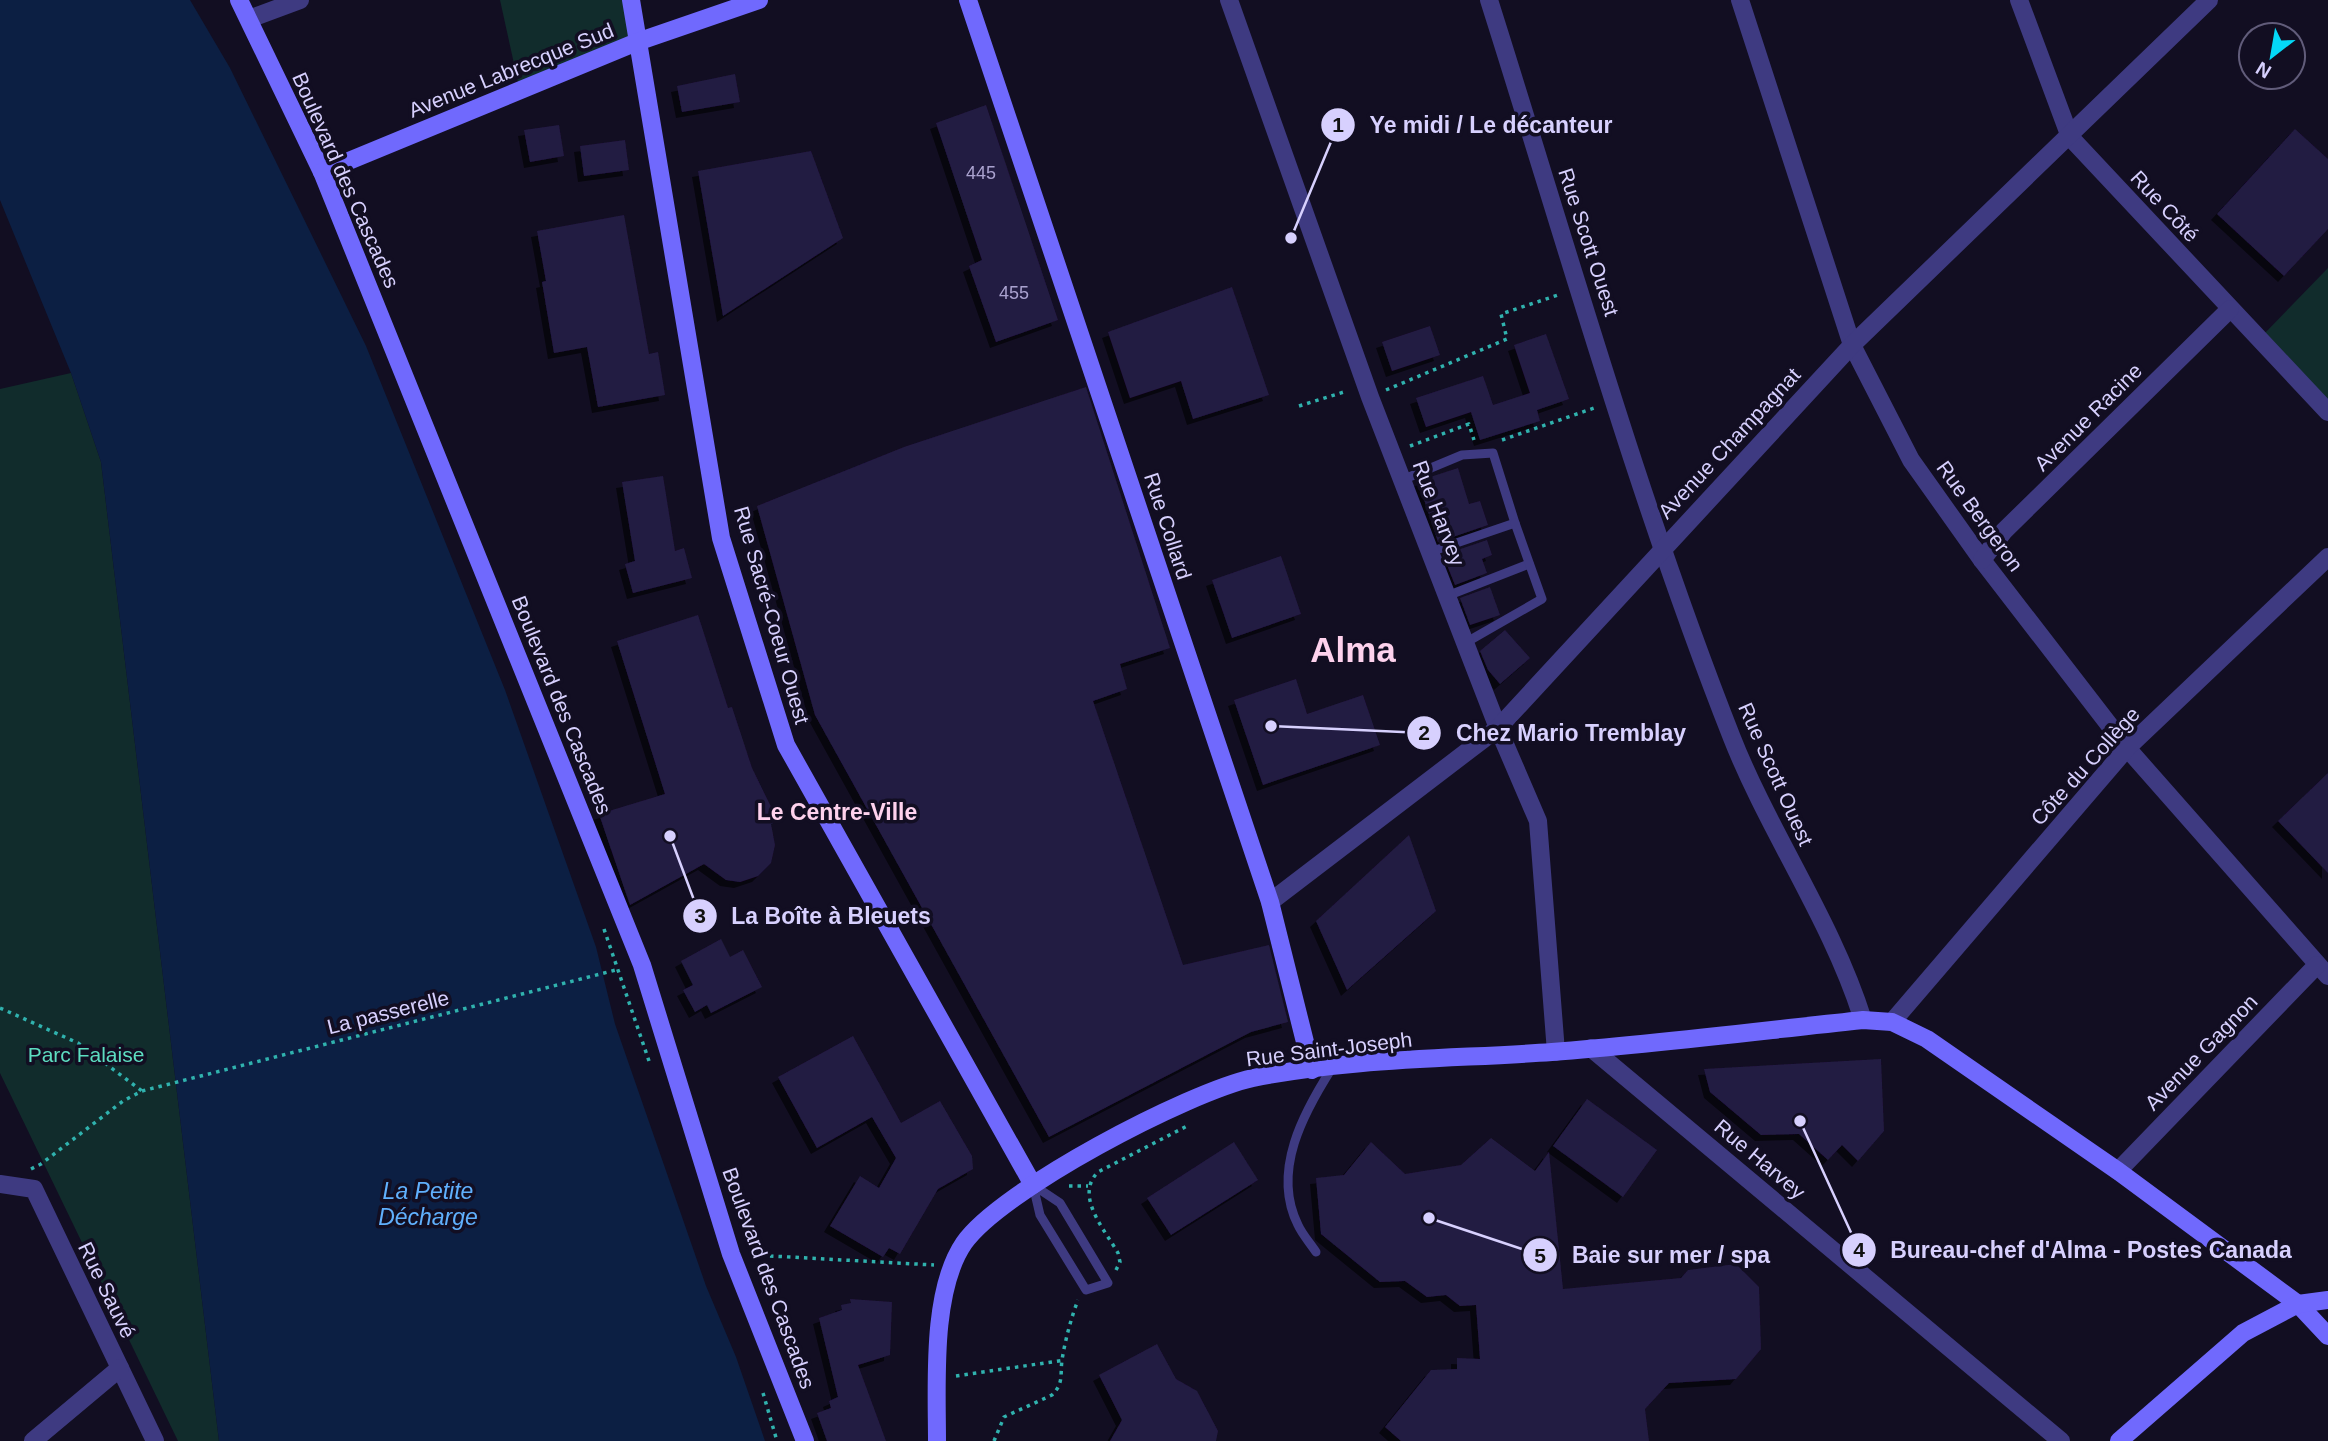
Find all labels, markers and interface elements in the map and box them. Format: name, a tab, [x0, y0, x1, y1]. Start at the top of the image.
street label: Avenue Labrecque Sud	[405, 18, 617, 122]
north arrow	[2237, 21, 2307, 91]
text: N	[2252, 58, 2275, 83]
street label: Boulevard des Cascades	[288, 69, 404, 291]
callout: Ye midi / Le décanteur	[1321, 103, 1627, 147]
text: Ye midi / Le décanteur	[1370, 112, 1612, 138]
text: 1	[1332, 113, 1344, 136]
house number: 445	[966, 163, 996, 183]
street label: Rue Scott Ouest	[1554, 165, 1624, 319]
street label: Rue Côté	[2126, 166, 2204, 246]
house number: 455	[999, 283, 1029, 303]
street label: Avenue Racine	[2030, 359, 2146, 475]
street label: Avenue Champagnat	[1653, 363, 1805, 523]
street label: Rue Bergeron	[1932, 456, 2028, 576]
street label: Rue Harvey	[1408, 457, 1470, 569]
street label: Rue Collard	[1140, 470, 1196, 582]
street label: Rue Sacré-Coeur Ouest	[730, 504, 814, 727]
street label: Boulevard des Cascades	[508, 592, 616, 818]
district label: Alma	[1310, 630, 1396, 669]
street label: Rue Scott Ouest	[1734, 699, 1818, 849]
street label: Côte du Collège	[2026, 702, 2144, 830]
callout: Chez Mario Tremblay	[1407, 711, 1700, 755]
text: Chez Mario Tremblay	[1456, 720, 1686, 746]
text: 2	[1418, 721, 1430, 744]
district label: Le Centre-Ville	[757, 799, 917, 825]
callout: La Boîte à Bleuets	[683, 894, 945, 938]
text: La Boîte à Bleuets	[731, 903, 931, 929]
text: 3	[694, 904, 706, 927]
street label: La passerelle	[325, 986, 451, 1038]
street label: Avenue Gagnon	[2140, 990, 2262, 1114]
street label: Rue Saint-Joseph	[1245, 1027, 1413, 1071]
park label: Parc Falaise	[28, 1043, 144, 1066]
street label: Rue Harvey	[1710, 1115, 1810, 1204]
street label: Boulevard des Cascades	[718, 1164, 820, 1392]
water label: La Petite Décharge	[378, 1178, 478, 1230]
callout: Bureau-chef d'Alma - Postes Canada	[1841, 1228, 2306, 1272]
callout: Baie sur mer / spa	[1523, 1233, 1784, 1277]
text: Bureau-chef d'Alma - Postes Canada	[1890, 1237, 2292, 1263]
street label: Rue Sauvé	[74, 1238, 140, 1342]
text: 4	[1853, 1238, 1865, 1261]
text: Baie sur mer / spa	[1572, 1242, 1770, 1268]
text: 5	[1534, 1244, 1546, 1267]

